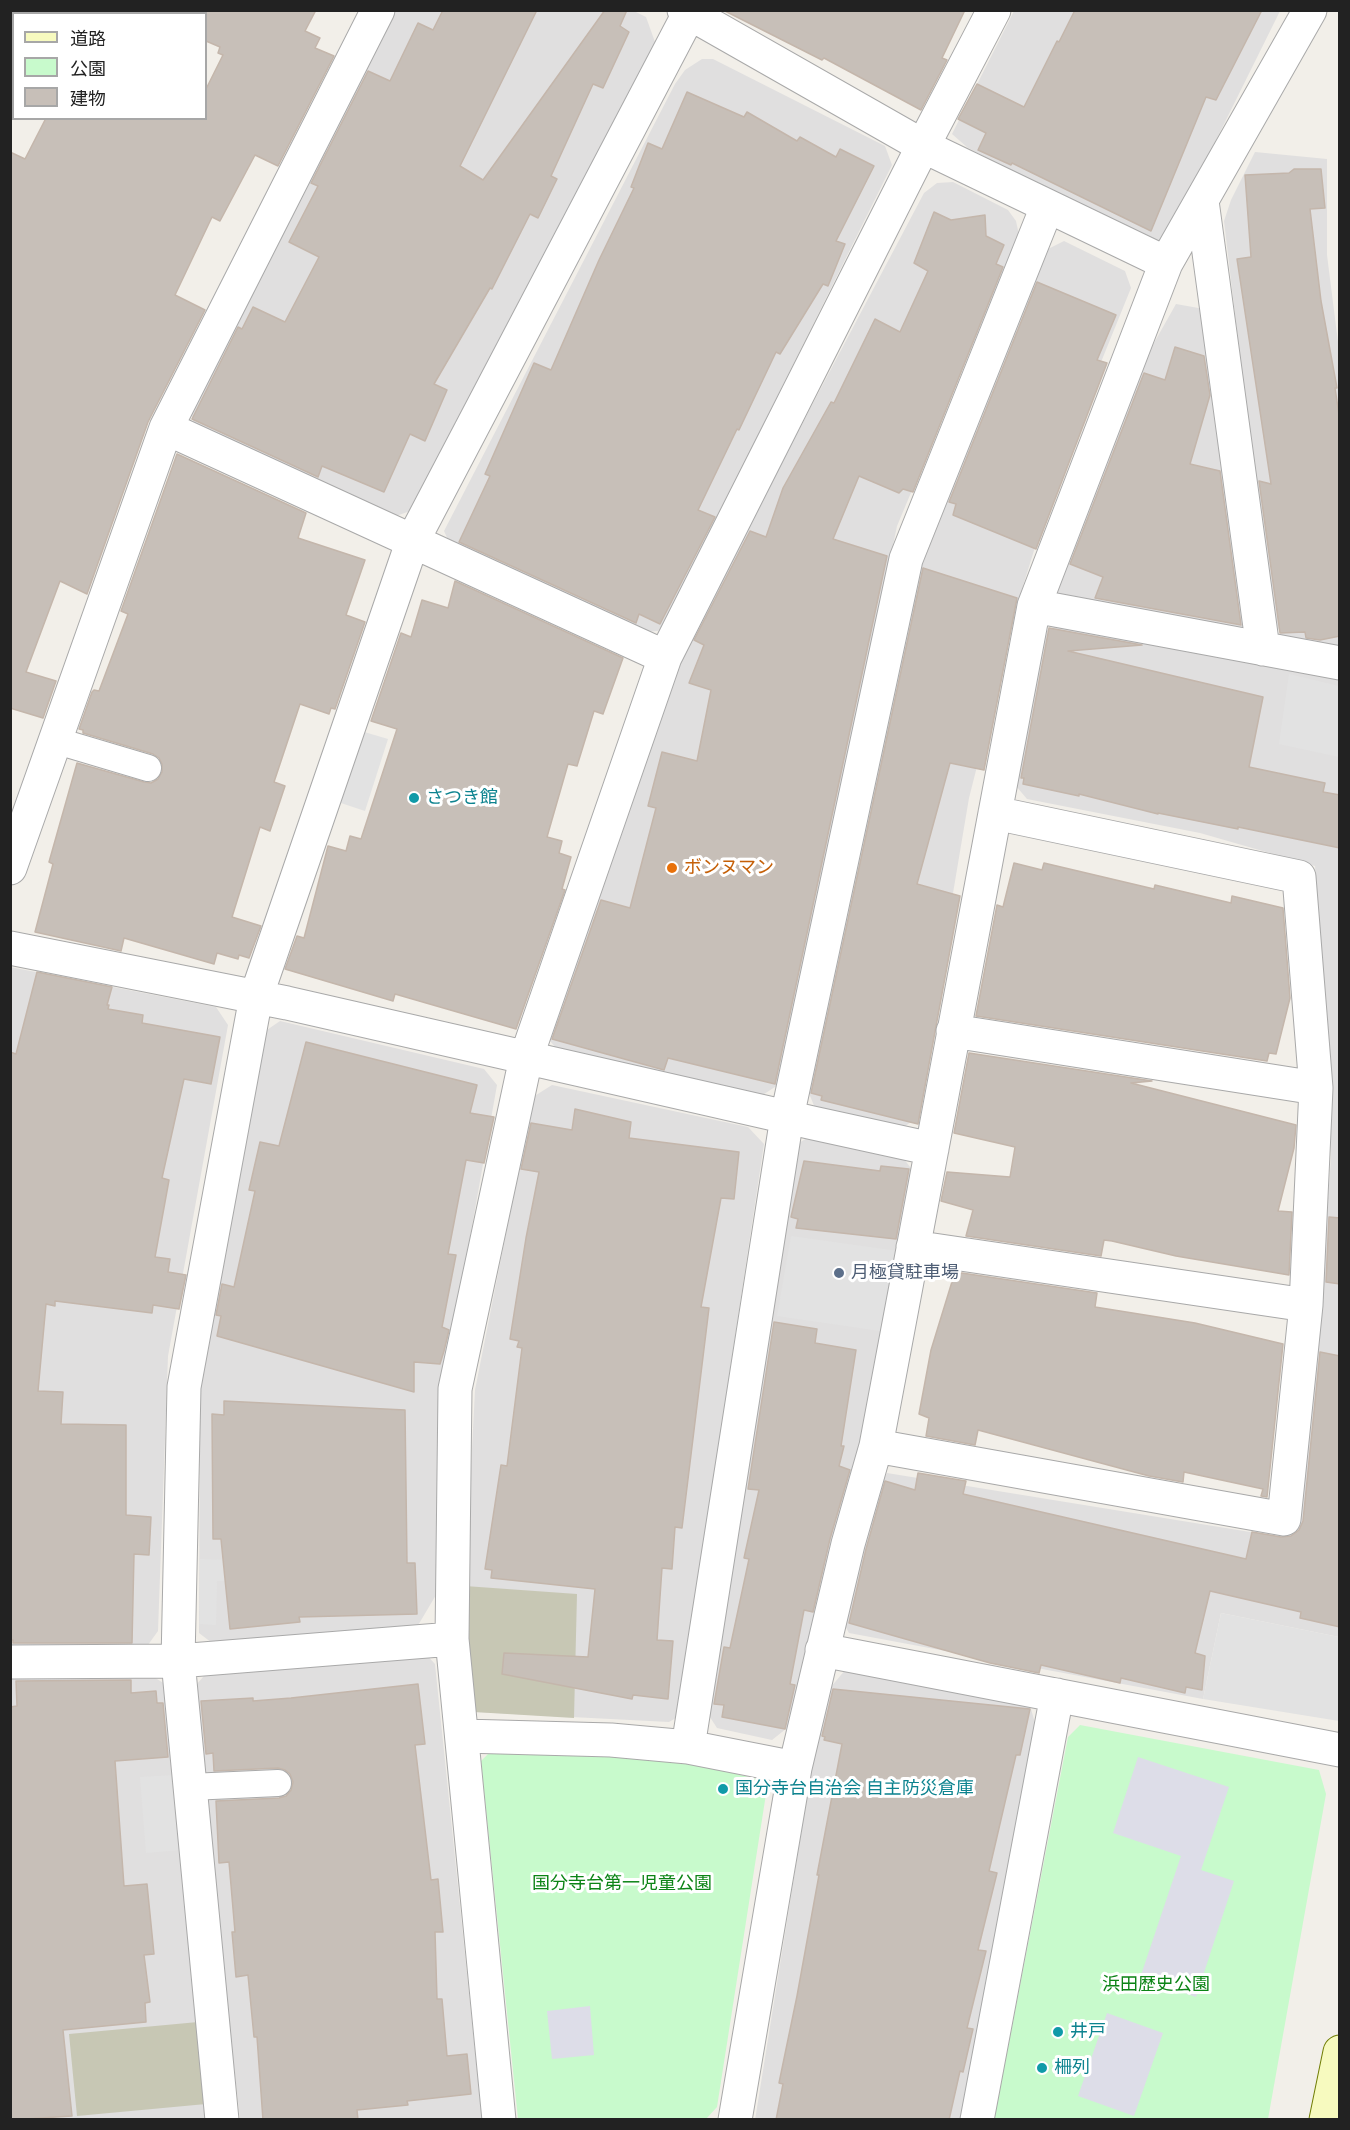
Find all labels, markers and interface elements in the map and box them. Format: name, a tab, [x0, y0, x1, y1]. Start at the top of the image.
legend	[12, 12, 207, 120]
text: 道路	[70, 26, 106, 50]
text: 公園	[70, 56, 106, 80]
text: 建物	[70, 86, 106, 110]
place label: さつき館	[426, 787, 498, 809]
marker: さつき館	[407, 791, 421, 805]
place label: ボンヌマン	[684, 857, 774, 879]
marker: ボンヌマン	[665, 861, 679, 875]
place label: 月極貸駐車場	[851, 1262, 959, 1284]
marker: 月極貸駐車場	[832, 1266, 846, 1280]
place label: 国分寺台自治会 自主防災倉庫	[735, 1778, 974, 1800]
marker: 国分寺台自治会 自主防災倉庫	[716, 1782, 730, 1796]
park label: 国分寺台第一児童公園	[532, 1873, 712, 1895]
park label: 浜田歴史公園	[1102, 1974, 1210, 1996]
place label: 井戸	[1070, 2021, 1106, 2043]
marker: 井戸	[1051, 2025, 1065, 2039]
place label: 柵列	[1054, 2057, 1090, 2079]
marker: 柵列	[1035, 2061, 1049, 2075]

